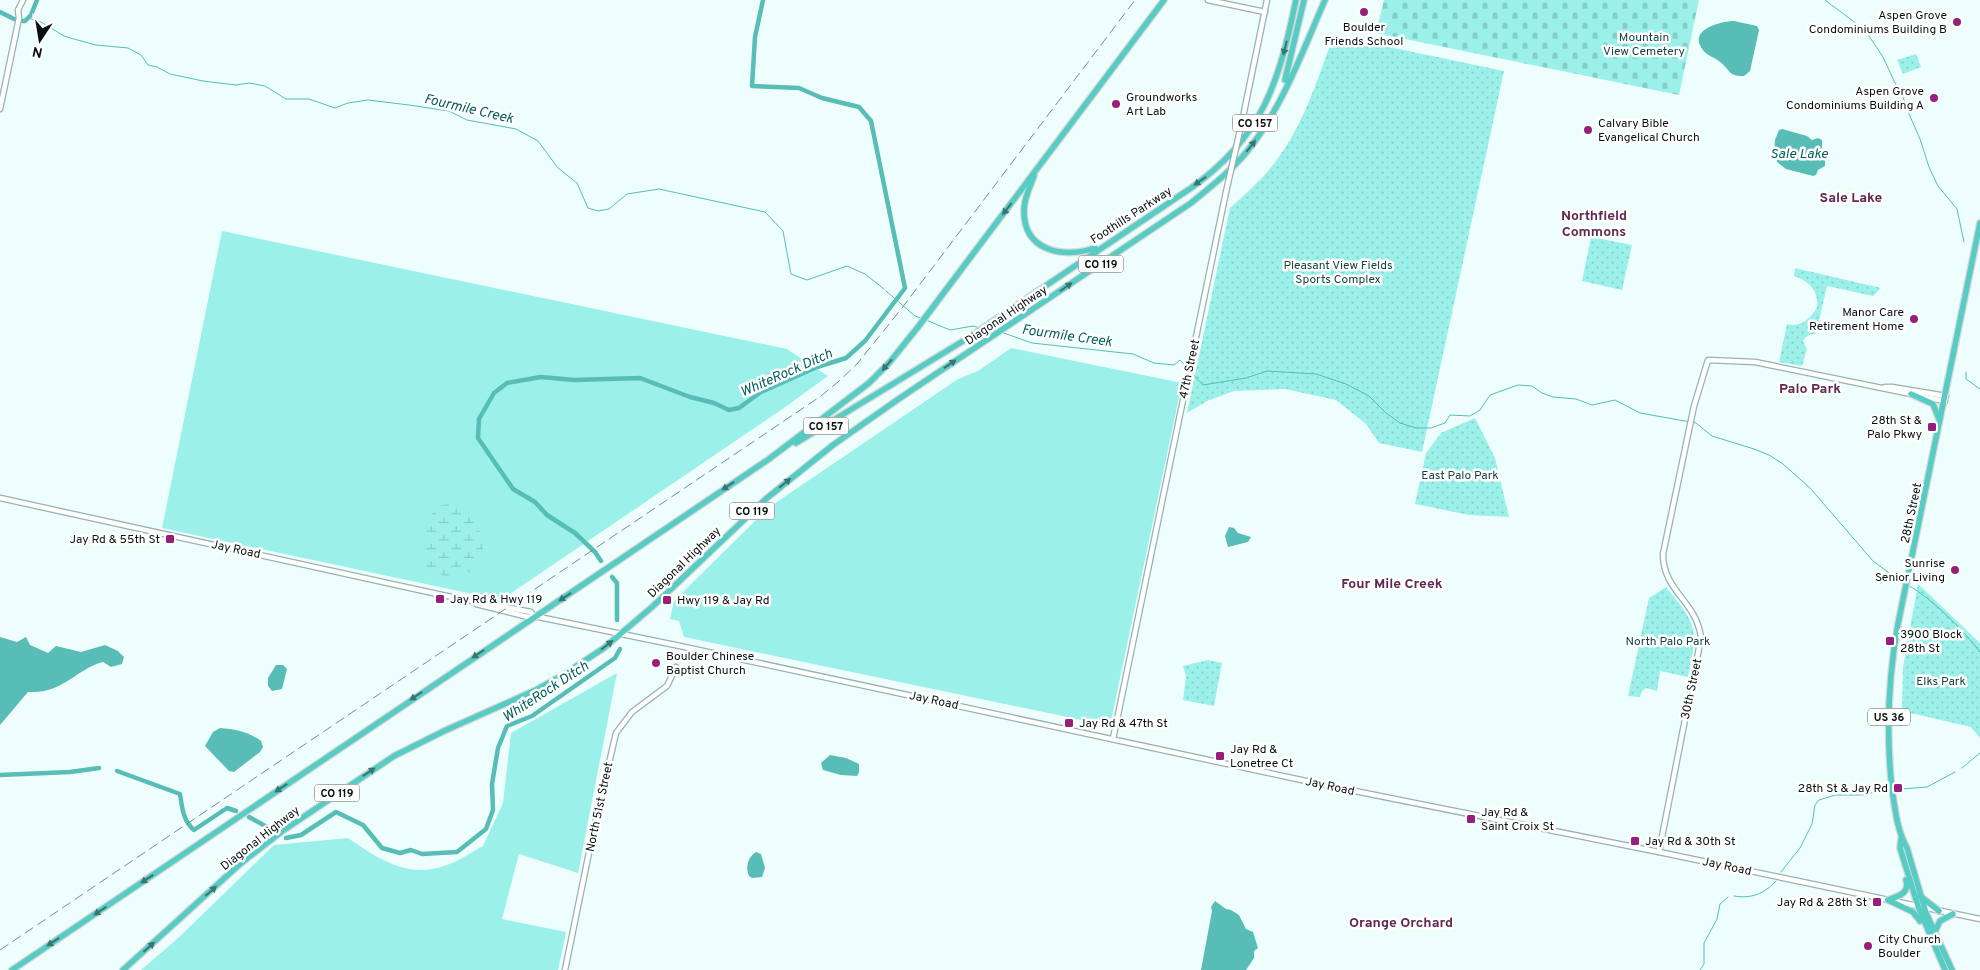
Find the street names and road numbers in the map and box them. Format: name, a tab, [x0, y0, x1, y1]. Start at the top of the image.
road number: CO 157	[1232, 115, 1278, 132]
street label: Foothills Parkway	[1088, 184, 1175, 248]
road number: CO 119	[1078, 255, 1124, 272]
street label: Diagonal Highway	[962, 282, 1051, 349]
street label: 47th Street	[1176, 338, 1204, 400]
road number: CO 157	[804, 418, 848, 434]
street label: 28th Street	[1898, 482, 1926, 545]
road number: CO 119	[730, 502, 774, 520]
street label: Diagonal Highway	[645, 524, 725, 602]
street label: Jay Road	[210, 537, 262, 563]
street label: 30th Street	[1678, 657, 1706, 721]
street label: Jay Road	[908, 688, 960, 714]
road number: US 36	[1868, 709, 1910, 726]
street label: North 51st Street	[583, 761, 617, 854]
street label: Jay Road	[1304, 774, 1356, 800]
road number: CO 119	[314, 784, 360, 801]
street label: Diagonal Highway	[218, 803, 303, 875]
street label: Jay Road	[1701, 854, 1753, 880]

